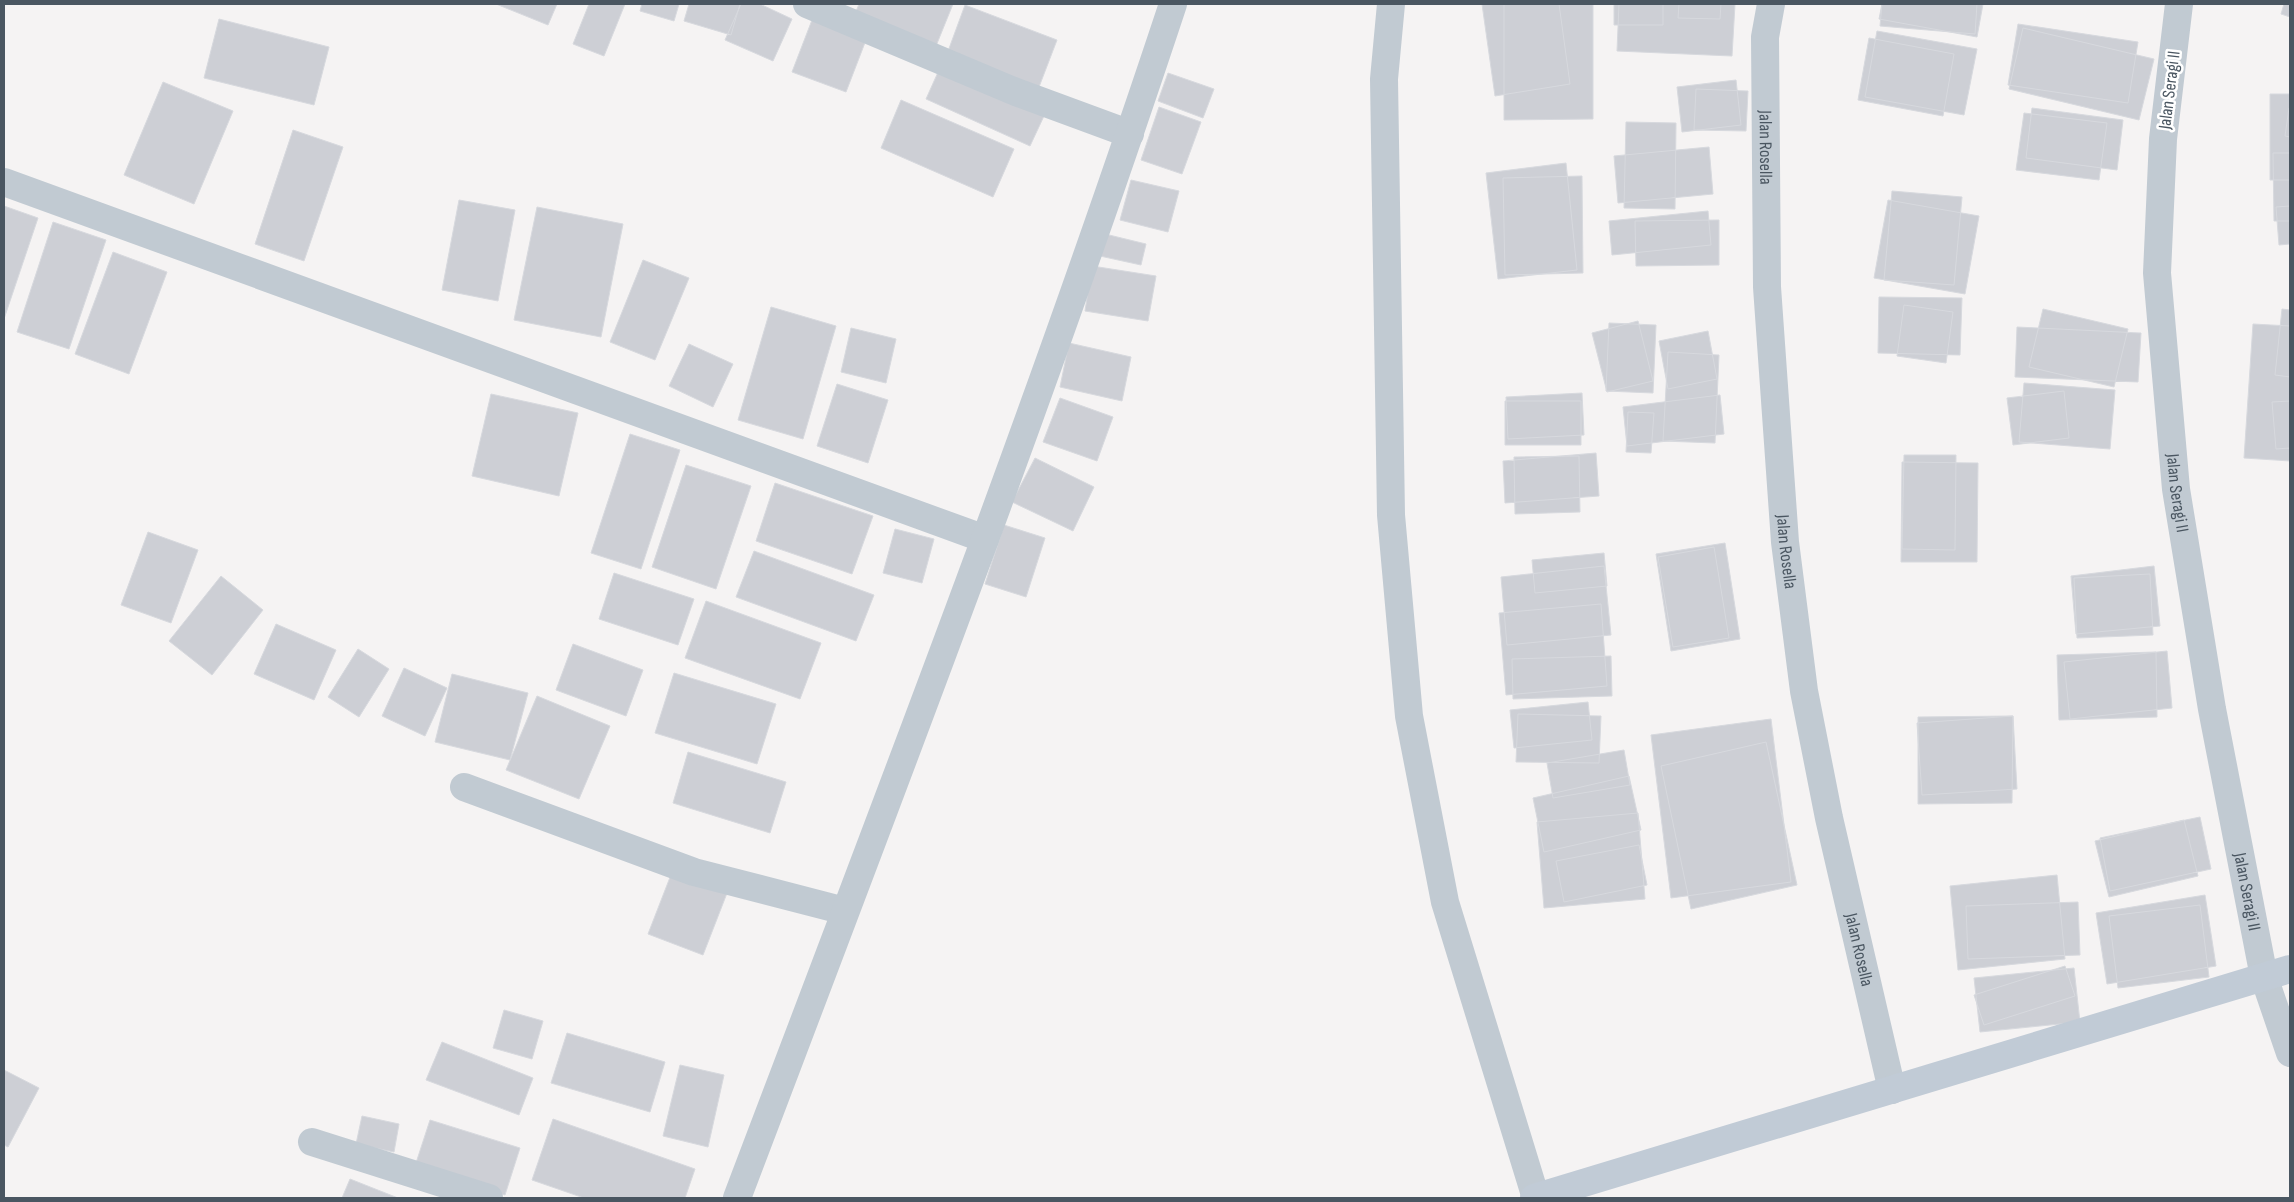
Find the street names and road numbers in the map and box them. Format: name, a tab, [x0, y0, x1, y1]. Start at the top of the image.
street label: Jalan Seragi II	[2154, 50, 2185, 131]
street label: Jalan Rosella	[1755, 109, 1776, 185]
street label: Jalan Seragi II	[2162, 452, 2193, 534]
street label: Jalan Rosella	[1772, 513, 1801, 590]
street label: Jalan Seragi II	[2229, 850, 2265, 933]
street label: Jalan Rosella	[1840, 910, 1878, 989]

